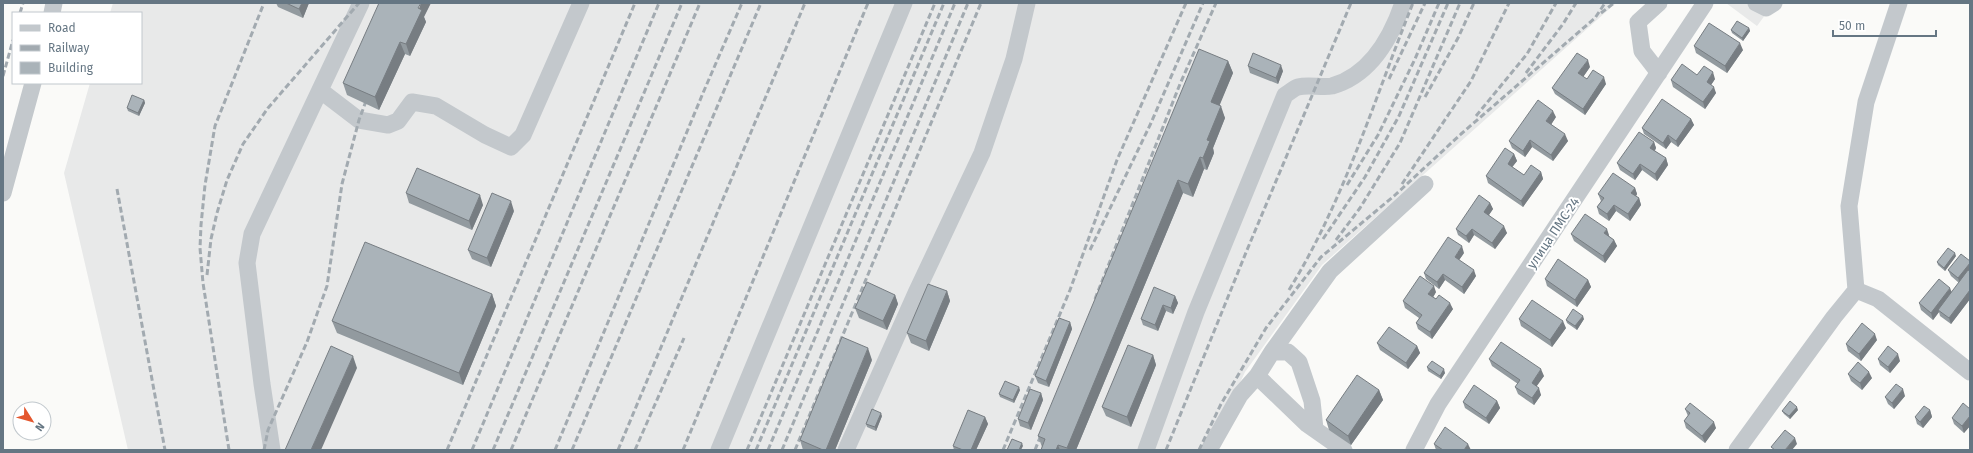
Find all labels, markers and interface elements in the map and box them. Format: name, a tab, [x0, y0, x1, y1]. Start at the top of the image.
legend	[12, 12, 142, 84]
scale bar	[1833, 12, 1936, 38]
text: 50 m	[1839, 19, 1865, 33]
text: Road	[48, 21, 76, 35]
text: Railway	[48, 41, 89, 55]
text: Building	[48, 61, 94, 75]
street label: улица ПМС-24	[1524, 195, 1582, 271]
north arrow	[12, 401, 52, 441]
text: N	[32, 420, 47, 434]

